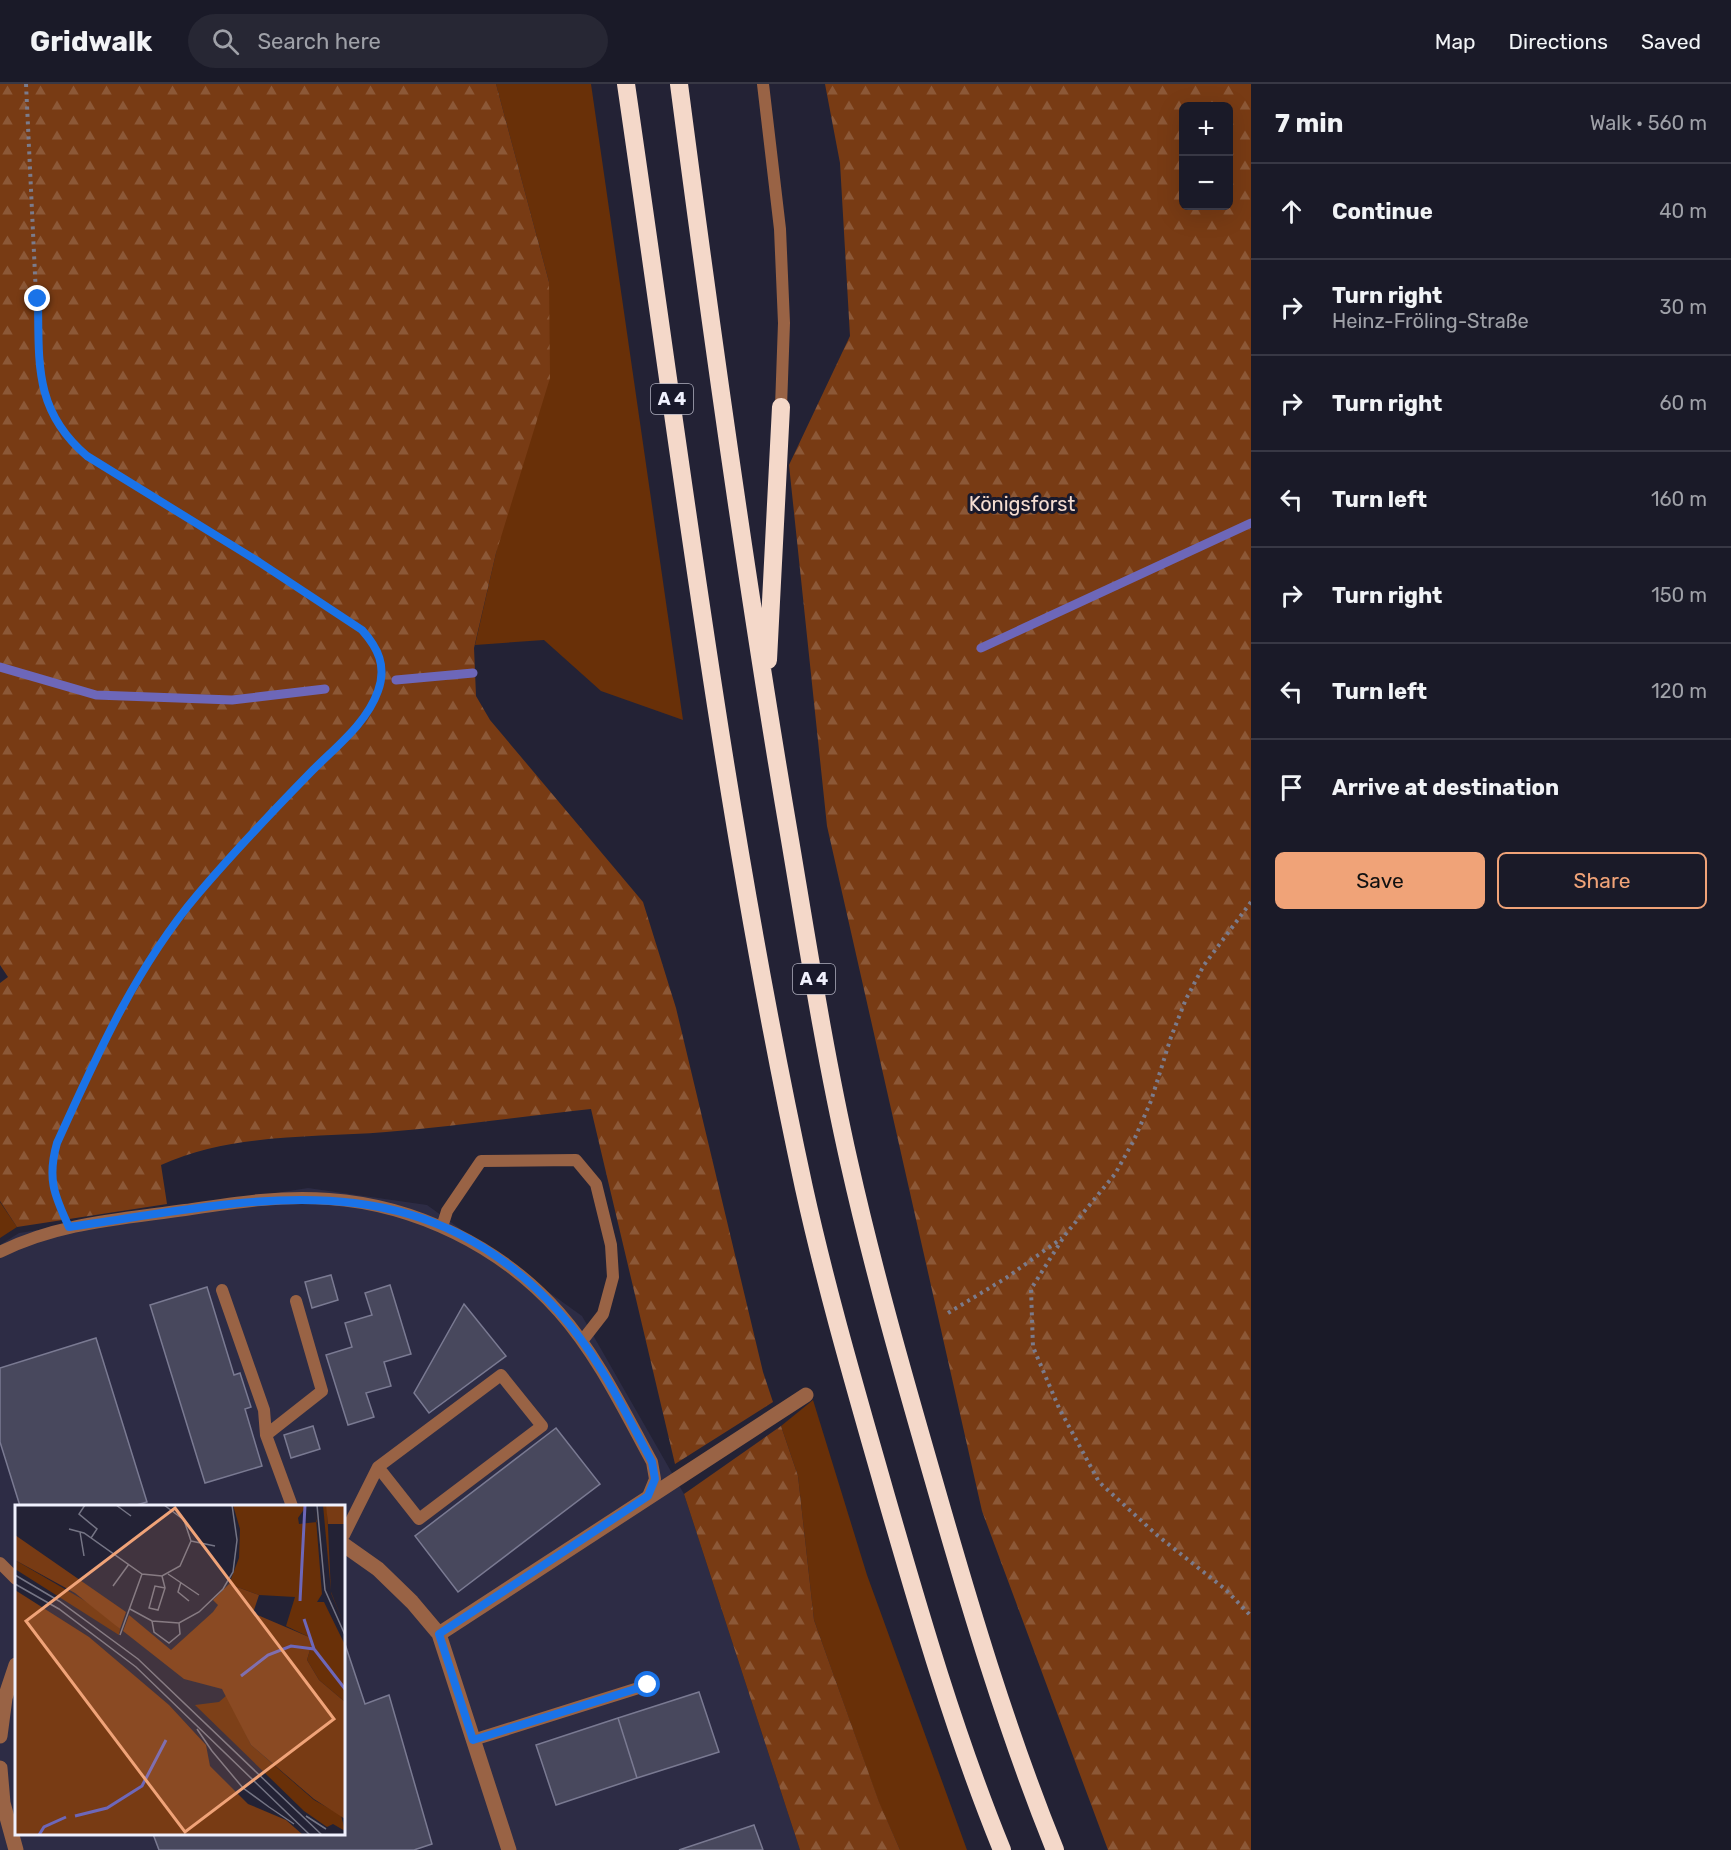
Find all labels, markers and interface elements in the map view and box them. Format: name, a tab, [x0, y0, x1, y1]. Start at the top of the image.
search box	[188, 14, 608, 68]
text: Gridwalk	[30, 25, 152, 58]
icon: search	[209, 25, 242, 58]
text: Search here	[257, 28, 381, 55]
text: Map	[1435, 29, 1476, 54]
text: Directions	[1509, 29, 1608, 54]
text: Saved	[1641, 29, 1701, 54]
map controls	[1179, 102, 1233, 210]
button: +	[1179, 102, 1233, 156]
text: 7 min	[1275, 108, 1343, 139]
text: Walk · 560 m	[1590, 111, 1707, 135]
button: −	[1179, 156, 1233, 210]
icon: ahead	[1275, 195, 1308, 228]
text: Continue	[1332, 198, 1433, 225]
text: 40 m	[1659, 199, 1707, 223]
text: Turn right	[1332, 282, 1442, 309]
route end	[24, 285, 50, 311]
icon: right	[1275, 291, 1308, 324]
text: 30 m	[1660, 295, 1707, 319]
text: Heinz-Fröling-Straße	[1332, 309, 1529, 333]
road number: A 4	[651, 384, 693, 414]
icon: right	[1275, 387, 1308, 420]
text: Turn right	[1332, 390, 1442, 417]
text: 60 m	[1660, 391, 1707, 415]
icon: left	[1275, 483, 1308, 516]
text: Turn left	[1332, 486, 1427, 513]
text: 160 m	[1651, 487, 1707, 511]
park label: Königsforst	[969, 492, 1075, 516]
icon: right	[1275, 579, 1308, 612]
text: Turn right	[1332, 582, 1442, 609]
text: 150 m	[1651, 583, 1707, 607]
icon: left	[1275, 675, 1308, 708]
text: Turn left	[1332, 678, 1427, 705]
text: 120 m	[1651, 679, 1707, 703]
icon: arrive	[1275, 771, 1308, 804]
text: Arrive at destination	[1332, 774, 1559, 801]
button: Save	[1275, 852, 1485, 909]
button: Share	[1497, 852, 1707, 909]
road number: A 4	[793, 964, 835, 994]
inset map	[15, 1505, 345, 1835]
route start	[634, 1671, 660, 1697]

